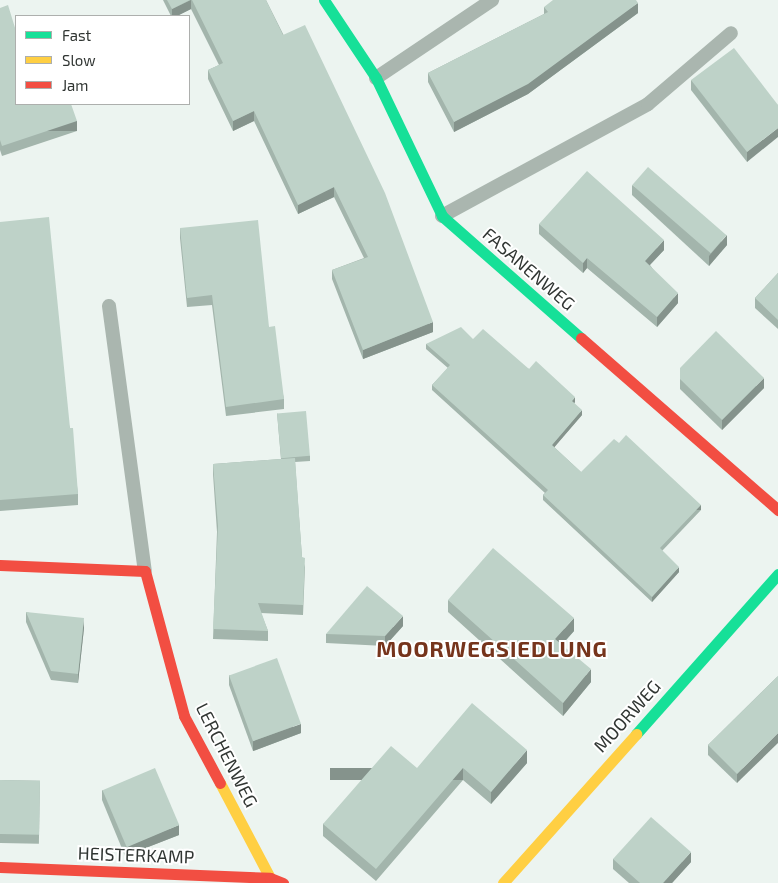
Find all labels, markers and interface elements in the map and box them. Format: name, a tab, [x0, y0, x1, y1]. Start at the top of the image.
legend	[15, 15, 190, 105]
text: Fast	[62, 26, 91, 44]
text: Slow	[62, 51, 96, 69]
text: Jam	[62, 76, 88, 94]
street label: FASANENWEG	[478, 223, 580, 315]
district label: MOORWEGSIEDLUNG	[374, 636, 610, 662]
street label: MOORWEG	[589, 676, 665, 756]
street label: LERCHENWEG	[192, 699, 262, 811]
street label: HEISTERKAMP	[77, 842, 195, 868]

